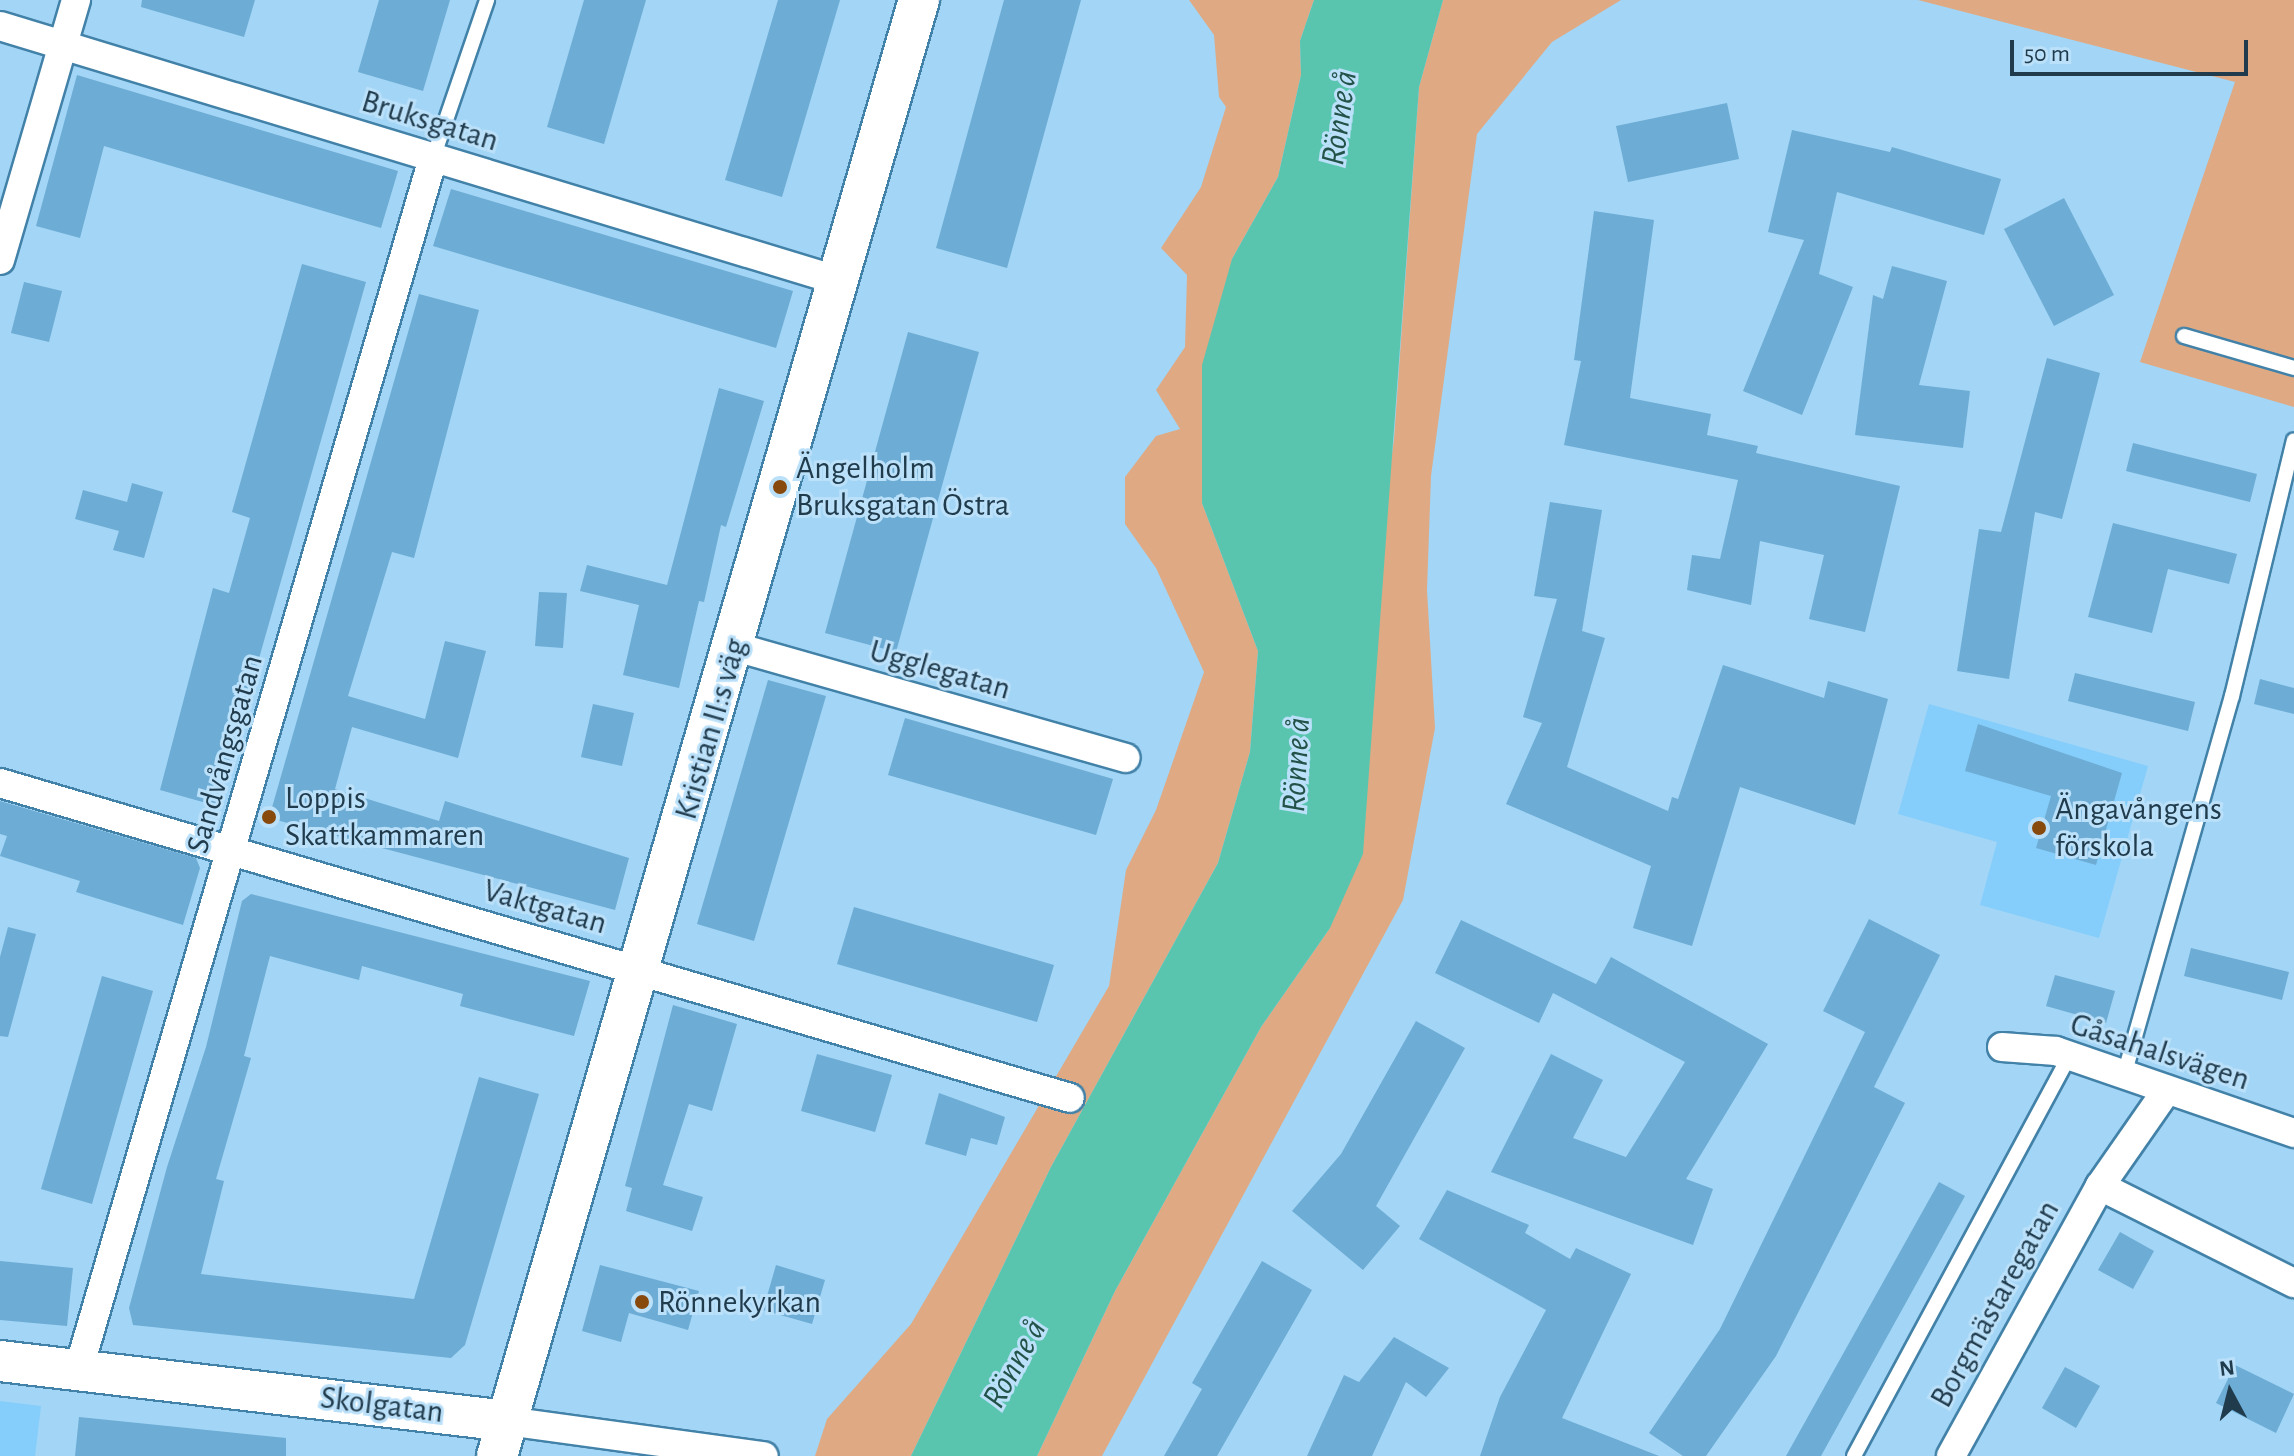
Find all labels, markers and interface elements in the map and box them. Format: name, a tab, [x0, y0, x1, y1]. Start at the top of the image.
scale bar	[2014, 24, 2252, 74]
text: 50 m	[2024, 42, 2070, 66]
water label: Rönne å	[1313, 68, 1367, 168]
street label: Bruksgatan	[357, 82, 503, 160]
place label: Ängelholm Bruksgatan Östra	[796, 450, 1010, 525]
marker: Ängelholm Bruksgatan Östra	[771, 478, 789, 496]
street label: Ugglegatan	[865, 632, 1015, 708]
street label: Kristian II:s väg	[667, 634, 755, 824]
street label: Sandvångsgatan	[178, 650, 272, 858]
water label: Rönne å	[1274, 716, 1320, 814]
place label: Loppis Skattkammaren	[285, 780, 484, 855]
place label: Ängavångens förskola	[2055, 791, 2222, 866]
marker: Loppis Skattkammaren	[260, 808, 278, 826]
marker: Ängavångens förskola	[2030, 819, 2048, 837]
street label: Vaktgatan	[479, 871, 611, 943]
street label: Gåsahalsvägen	[2066, 1005, 2254, 1099]
street label: Borgmästaregatan	[1922, 1194, 2068, 1414]
place label: Rönnekyrkan	[658, 1283, 821, 1321]
marker: Rönnekyrkan	[633, 1293, 651, 1311]
water label: Rönne å	[974, 1312, 1056, 1416]
north arrow	[2190, 1352, 2270, 1432]
text: N	[2218, 1356, 2236, 1380]
street label: Skolgatan	[318, 1378, 446, 1432]

